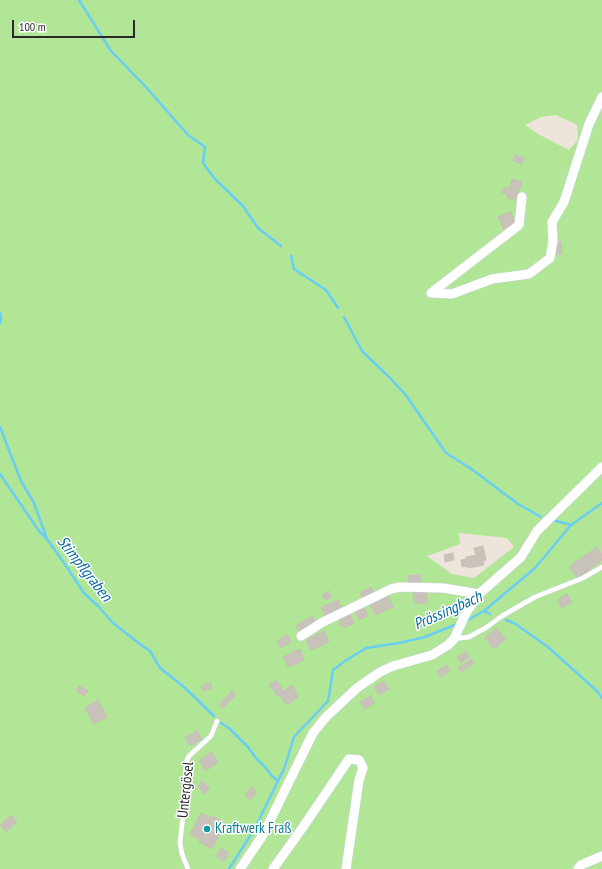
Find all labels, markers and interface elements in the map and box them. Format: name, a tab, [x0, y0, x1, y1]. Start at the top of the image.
scale bar	[14, 12, 137, 38]
text: 100 m	[19, 19, 46, 34]
water label: Stimpflgraben	[52, 532, 116, 606]
water label: Prössingbach	[411, 588, 485, 634]
street label: Untergösel	[174, 761, 198, 819]
place label: Kraftwerk Fraß	[215, 820, 292, 838]
marker: Kraftwerk Fraß	[202, 824, 212, 834]

